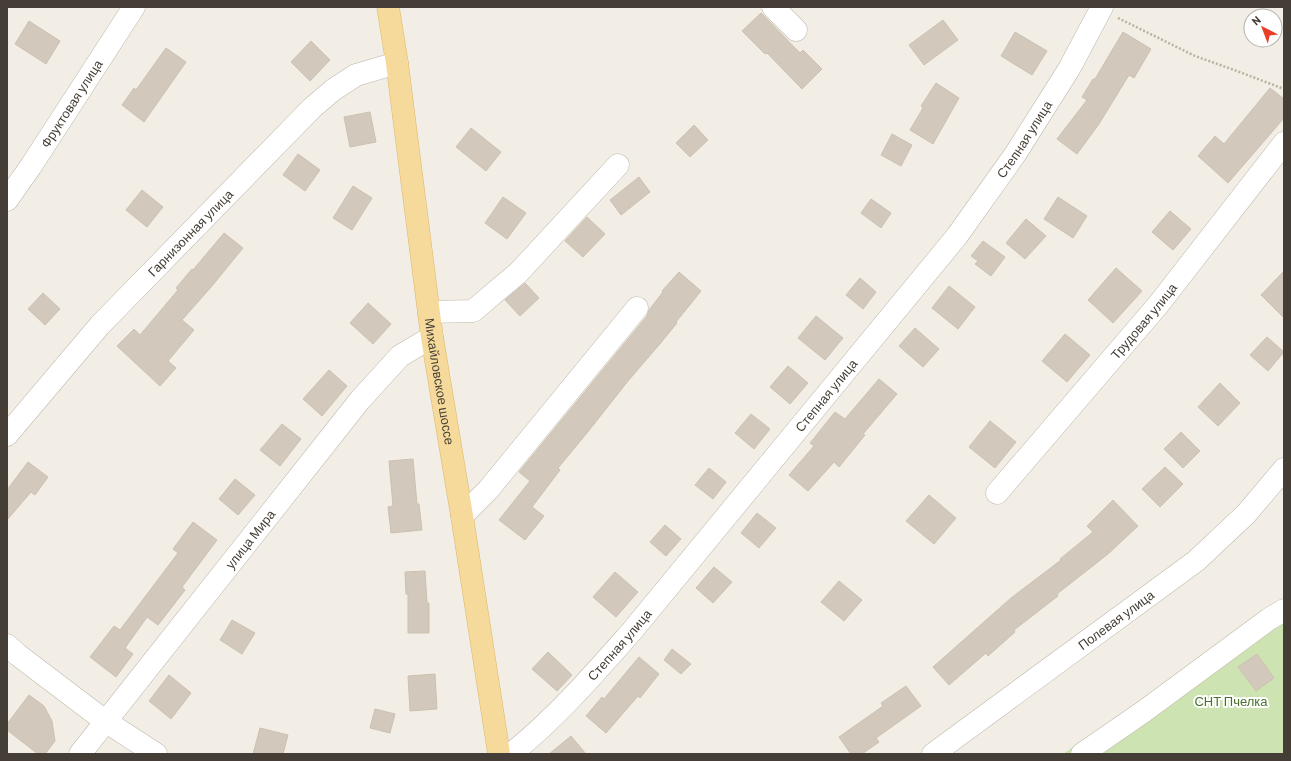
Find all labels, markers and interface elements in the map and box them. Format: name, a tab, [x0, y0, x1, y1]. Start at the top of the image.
north arrow	[1243, 8, 1283, 48]
text: N	[1249, 13, 1263, 27]
street label: Фруктовая улица	[37, 56, 106, 151]
street label: Степная улица	[993, 97, 1055, 181]
street label: Гарнизонная улица	[144, 185, 237, 280]
street label: Трудовая улица	[1107, 279, 1181, 362]
street label: Михайловское шоссе	[422, 317, 458, 446]
street label: Степная улица	[791, 355, 861, 435]
street label: улица Мира	[222, 506, 279, 572]
street label: Полевая улица	[1075, 586, 1158, 653]
street label: Степная улица	[584, 605, 655, 684]
park label: СНТ Пчелка	[1194, 693, 1268, 709]

